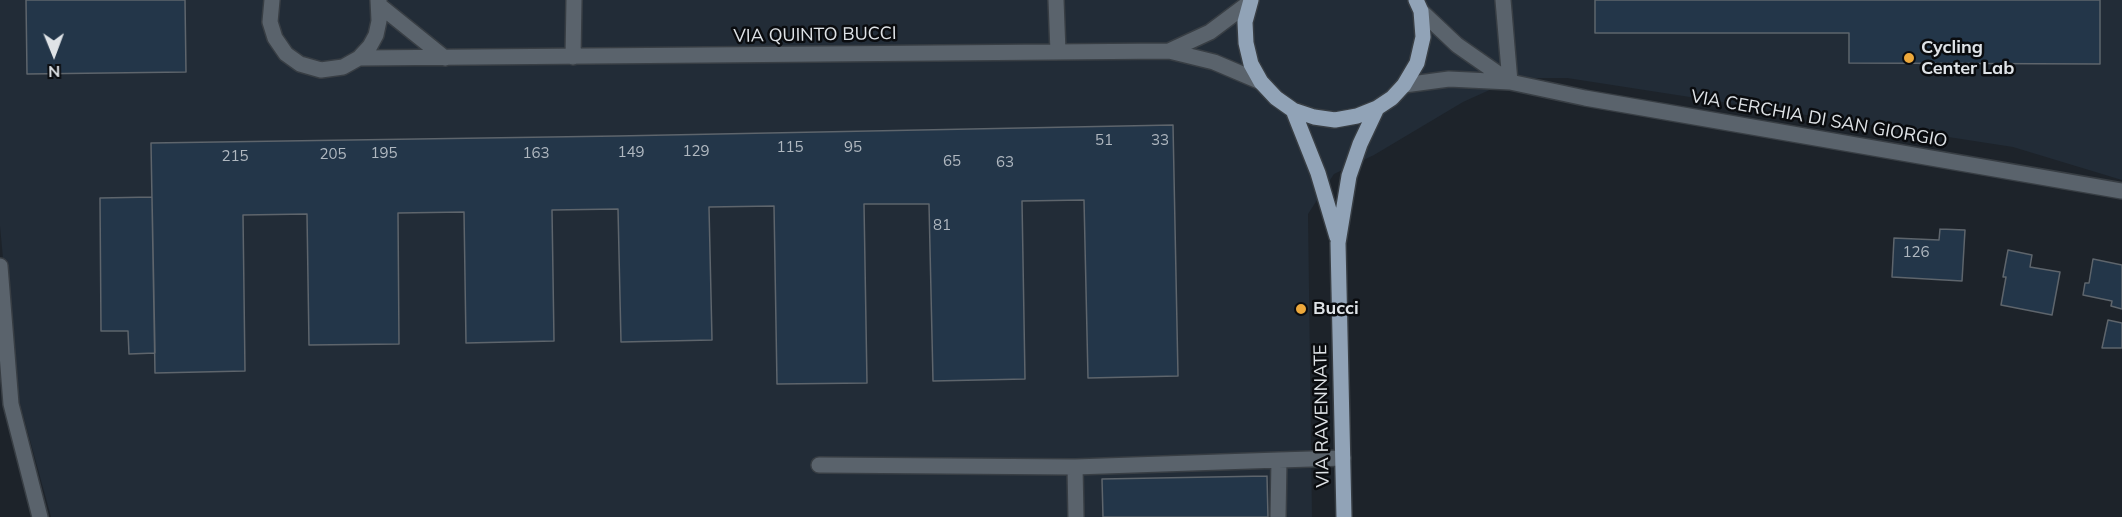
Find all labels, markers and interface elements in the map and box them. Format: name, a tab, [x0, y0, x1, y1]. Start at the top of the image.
street label: VIA QUINTO BUCCI	[733, 23, 897, 47]
north arrow	[24, 24, 84, 84]
place label: Cycling Center Lab	[1921, 37, 2014, 80]
marker: Cycling Center Lab	[1902, 51, 1916, 65]
text: N	[48, 62, 61, 82]
street label: VIA CERCHIA DI SAN GIORGIO	[1689, 86, 1949, 152]
house number: 51	[1095, 131, 1113, 149]
house number: 33	[1151, 131, 1169, 149]
house number: 115	[777, 138, 803, 156]
house number: 95	[844, 138, 862, 156]
house number: 129	[683, 142, 709, 160]
house number: 149	[618, 143, 644, 161]
house number: 195	[371, 144, 397, 162]
house number: 163	[523, 144, 549, 162]
house number: 205	[320, 145, 346, 163]
house number: 215	[222, 147, 248, 165]
house number: 65	[943, 152, 961, 170]
house number: 63	[996, 153, 1014, 171]
house number: 81	[933, 216, 951, 234]
house number: 126	[1903, 243, 1929, 261]
place label: Bucci	[1313, 298, 1359, 320]
marker: Bucci	[1294, 302, 1308, 316]
street label: VIA RAVENNATE	[1310, 344, 1334, 488]

